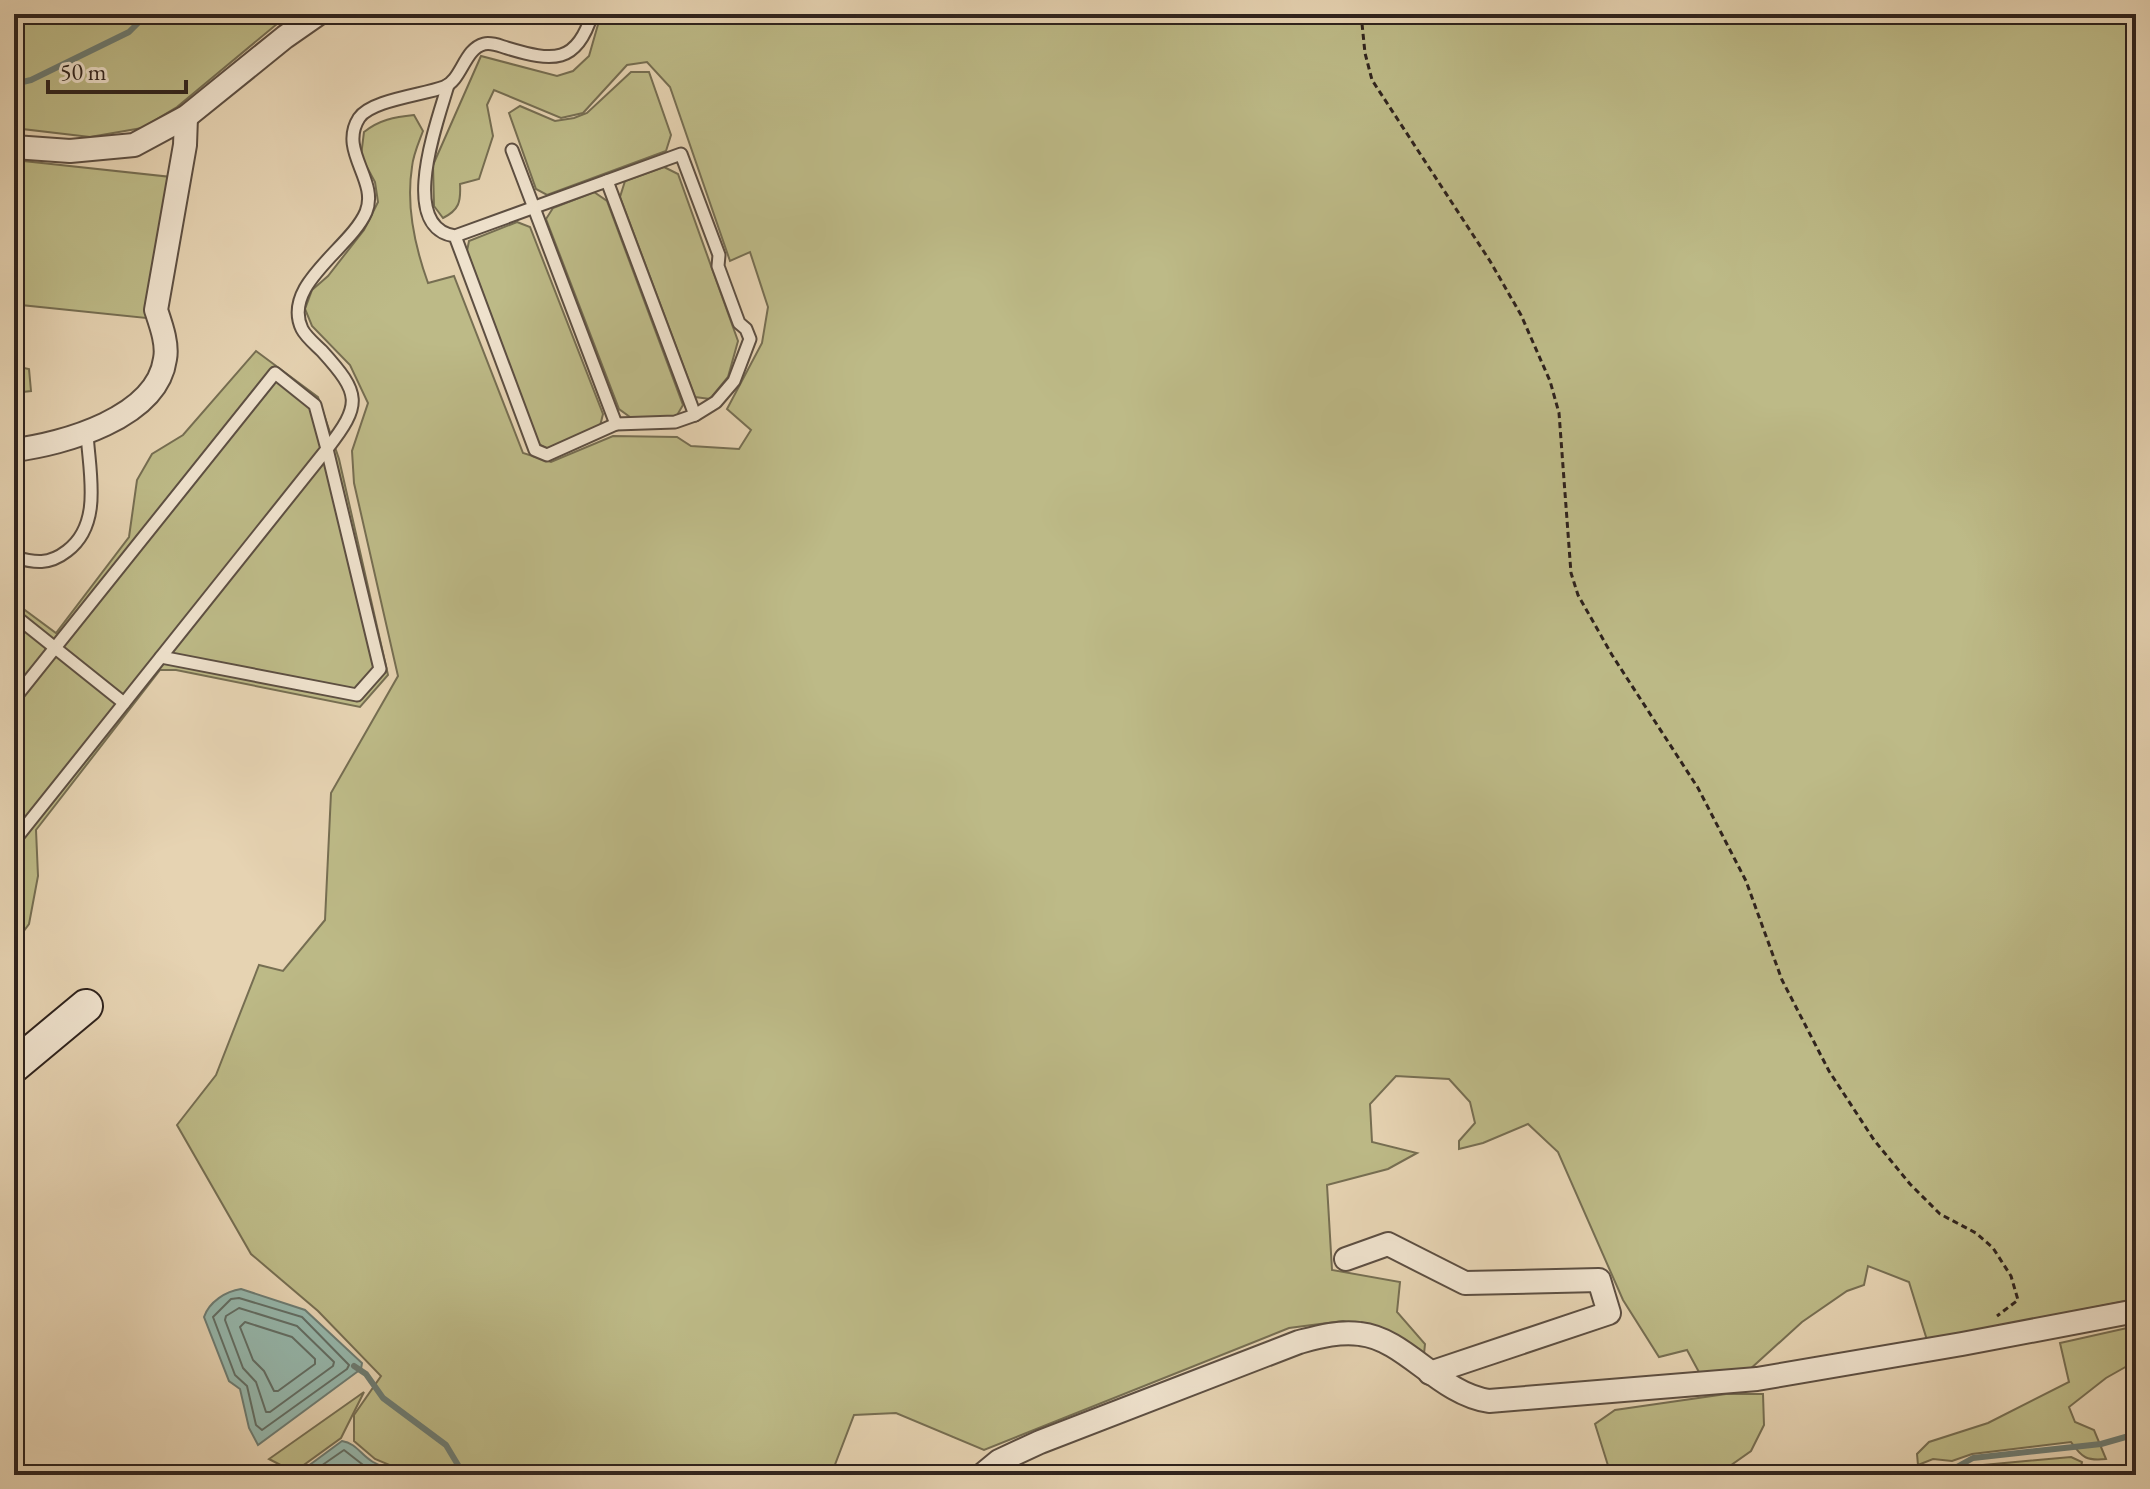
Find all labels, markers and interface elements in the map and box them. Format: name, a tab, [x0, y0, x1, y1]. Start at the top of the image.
scale bar	[48, 44, 186, 94]
text: 50 m	[60, 56, 107, 87]

